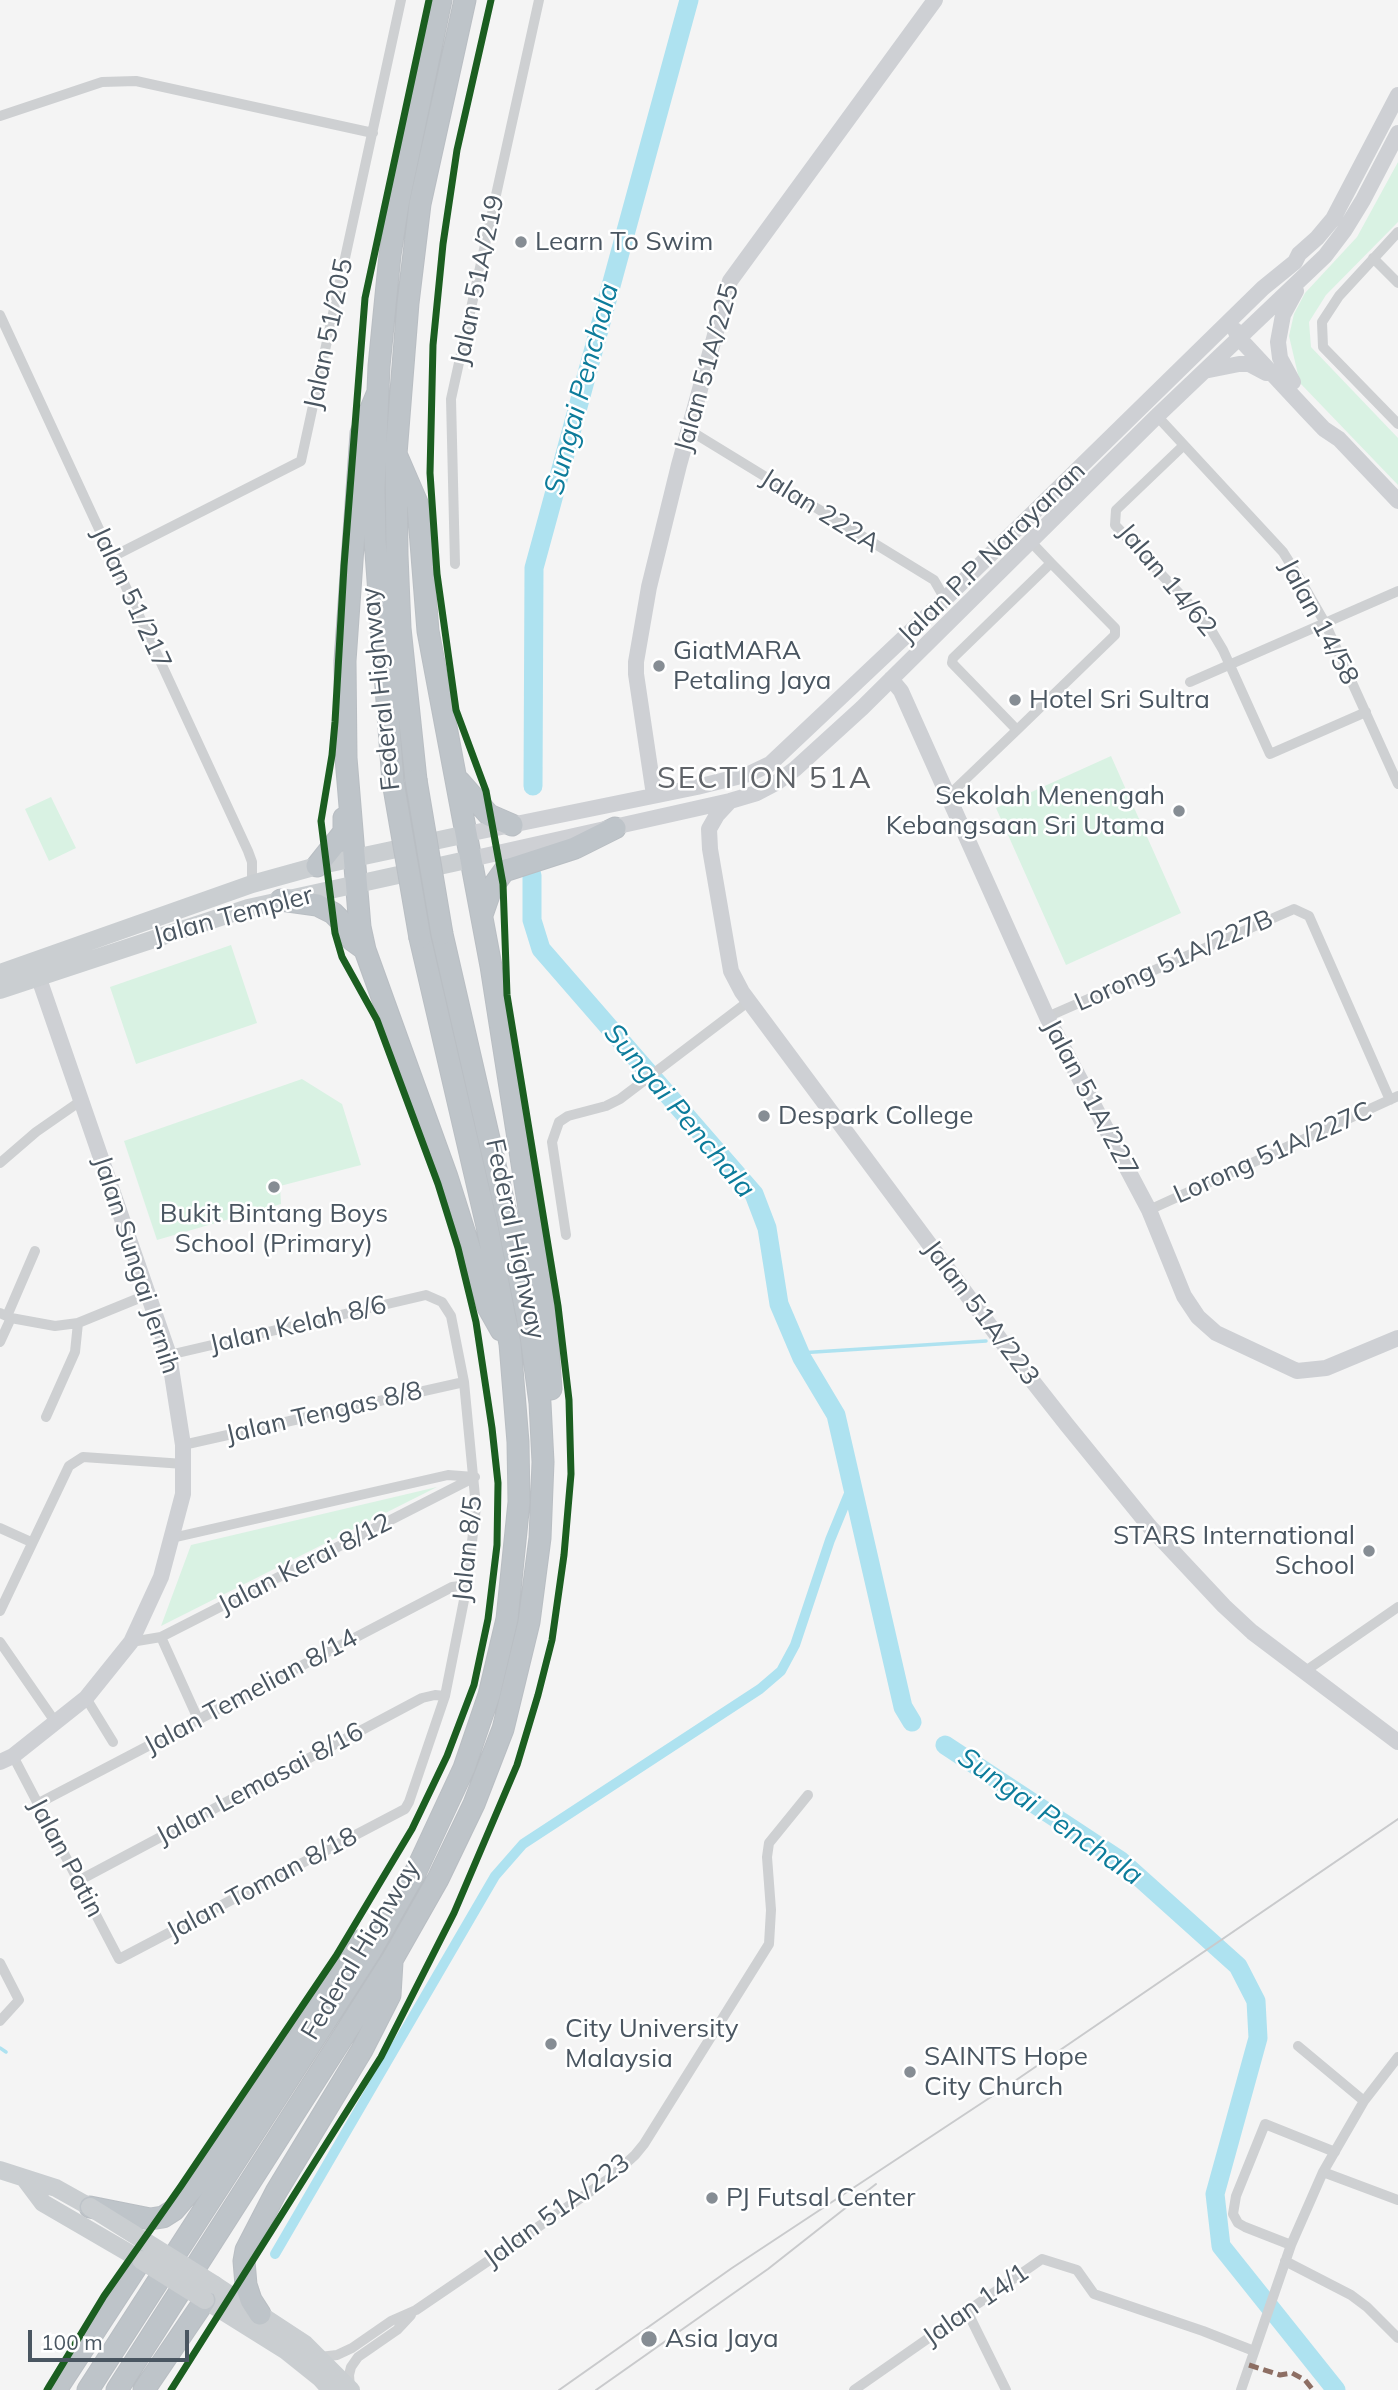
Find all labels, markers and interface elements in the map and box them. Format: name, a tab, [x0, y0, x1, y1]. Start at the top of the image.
street label: Jalan 51A/219	[445, 192, 511, 368]
place label: Learn To Swim	[535, 226, 713, 258]
marker: Learn To Swim	[513, 234, 529, 250]
street label: Jalan 51/205	[298, 256, 360, 412]
water label: Sungai Penchala	[538, 280, 626, 498]
street label: Jalan 51A/225	[668, 280, 746, 456]
street label: Jalan P.P Narayanan	[892, 456, 1092, 650]
street label: Jalan 222A	[755, 462, 885, 560]
street label: Jalan 14/62	[1111, 517, 1223, 643]
street label: Jalan 51/217	[84, 522, 178, 674]
street label: Jalan 14/58	[1273, 554, 1365, 690]
street label: Federal Highway	[355, 586, 407, 792]
place label: GiatMARA Petaling Jaya	[673, 635, 831, 696]
marker: GiatMARA Petaling Jaya	[651, 658, 667, 674]
place label: Hotel Sri Sultra	[1029, 684, 1210, 716]
marker: Hotel Sri Sultra	[1007, 692, 1023, 708]
district label: SECTION 51A	[658, 761, 872, 797]
place label: Sekolah Menengah Kebangsaan Sri Utama	[886, 780, 1165, 842]
marker: Sekolah Menengah Kebangsaan Sri Utama	[1171, 803, 1187, 819]
street label: Jalan Templer	[150, 880, 316, 952]
street label: Lorong 51A/227B	[1070, 903, 1278, 1019]
street label: Jalan 51A/227	[1036, 1014, 1144, 1182]
water label: Sungai Penchala	[596, 1017, 762, 1205]
street label: Lorong 51A/227C	[1169, 1095, 1377, 1211]
place label: Despark College	[778, 1100, 973, 1132]
marker: Despark College	[756, 1108, 772, 1124]
street label: Federal Highway	[478, 1136, 552, 1342]
street label: Jalan Sungai Jernih	[86, 1152, 186, 1378]
marker: Bukit Bintang Boys School (Primary)	[266, 1179, 282, 1195]
place label: Bukit Bintang Boys School (Primary)	[160, 1198, 388, 1260]
street label: Jalan 51A/223	[916, 1234, 1046, 1392]
street label: Jalan Kelah 8/6	[206, 1289, 390, 1361]
street label: Jalan Tengas 8/8	[223, 1375, 425, 1451]
street label: Jalan 8/5	[447, 1494, 489, 1604]
street label: Jalan Kerai 8/12	[213, 1507, 397, 1621]
place label: STARS International School	[1113, 1520, 1355, 1582]
marker: STARS International School	[1361, 1543, 1377, 1559]
street label: Jalan Temelian 8/14	[139, 1623, 363, 1761]
street label: Jalan Lemasai 8/16	[151, 1716, 369, 1852]
water label: Sungai Penchala	[951, 1741, 1149, 1893]
street label: Jalan Patin	[22, 1793, 110, 1923]
street label: Jalan Toman 8/18	[161, 1821, 363, 1947]
street label: Federal Highway	[295, 1854, 427, 2046]
place label: City University Malaysia	[565, 2013, 738, 2074]
marker: City University Malaysia	[543, 2036, 559, 2052]
place label: SAINTS Hope City Church	[924, 2041, 1088, 2102]
marker: SAINTS Hope City Church	[902, 2064, 918, 2080]
street label: Jalan 51A/223	[478, 2147, 636, 2275]
place label: PJ Futsal Center	[726, 2182, 915, 2214]
marker: PJ Futsal Center	[704, 2190, 720, 2206]
street label: Jalan 14/1	[917, 2257, 1035, 2353]
scale bar	[32, 2316, 192, 2360]
place label: Asia Jaya	[665, 2323, 779, 2355]
text: 100 m	[41, 2329, 103, 2355]
marker: Asia Jaya	[639, 2329, 659, 2349]

